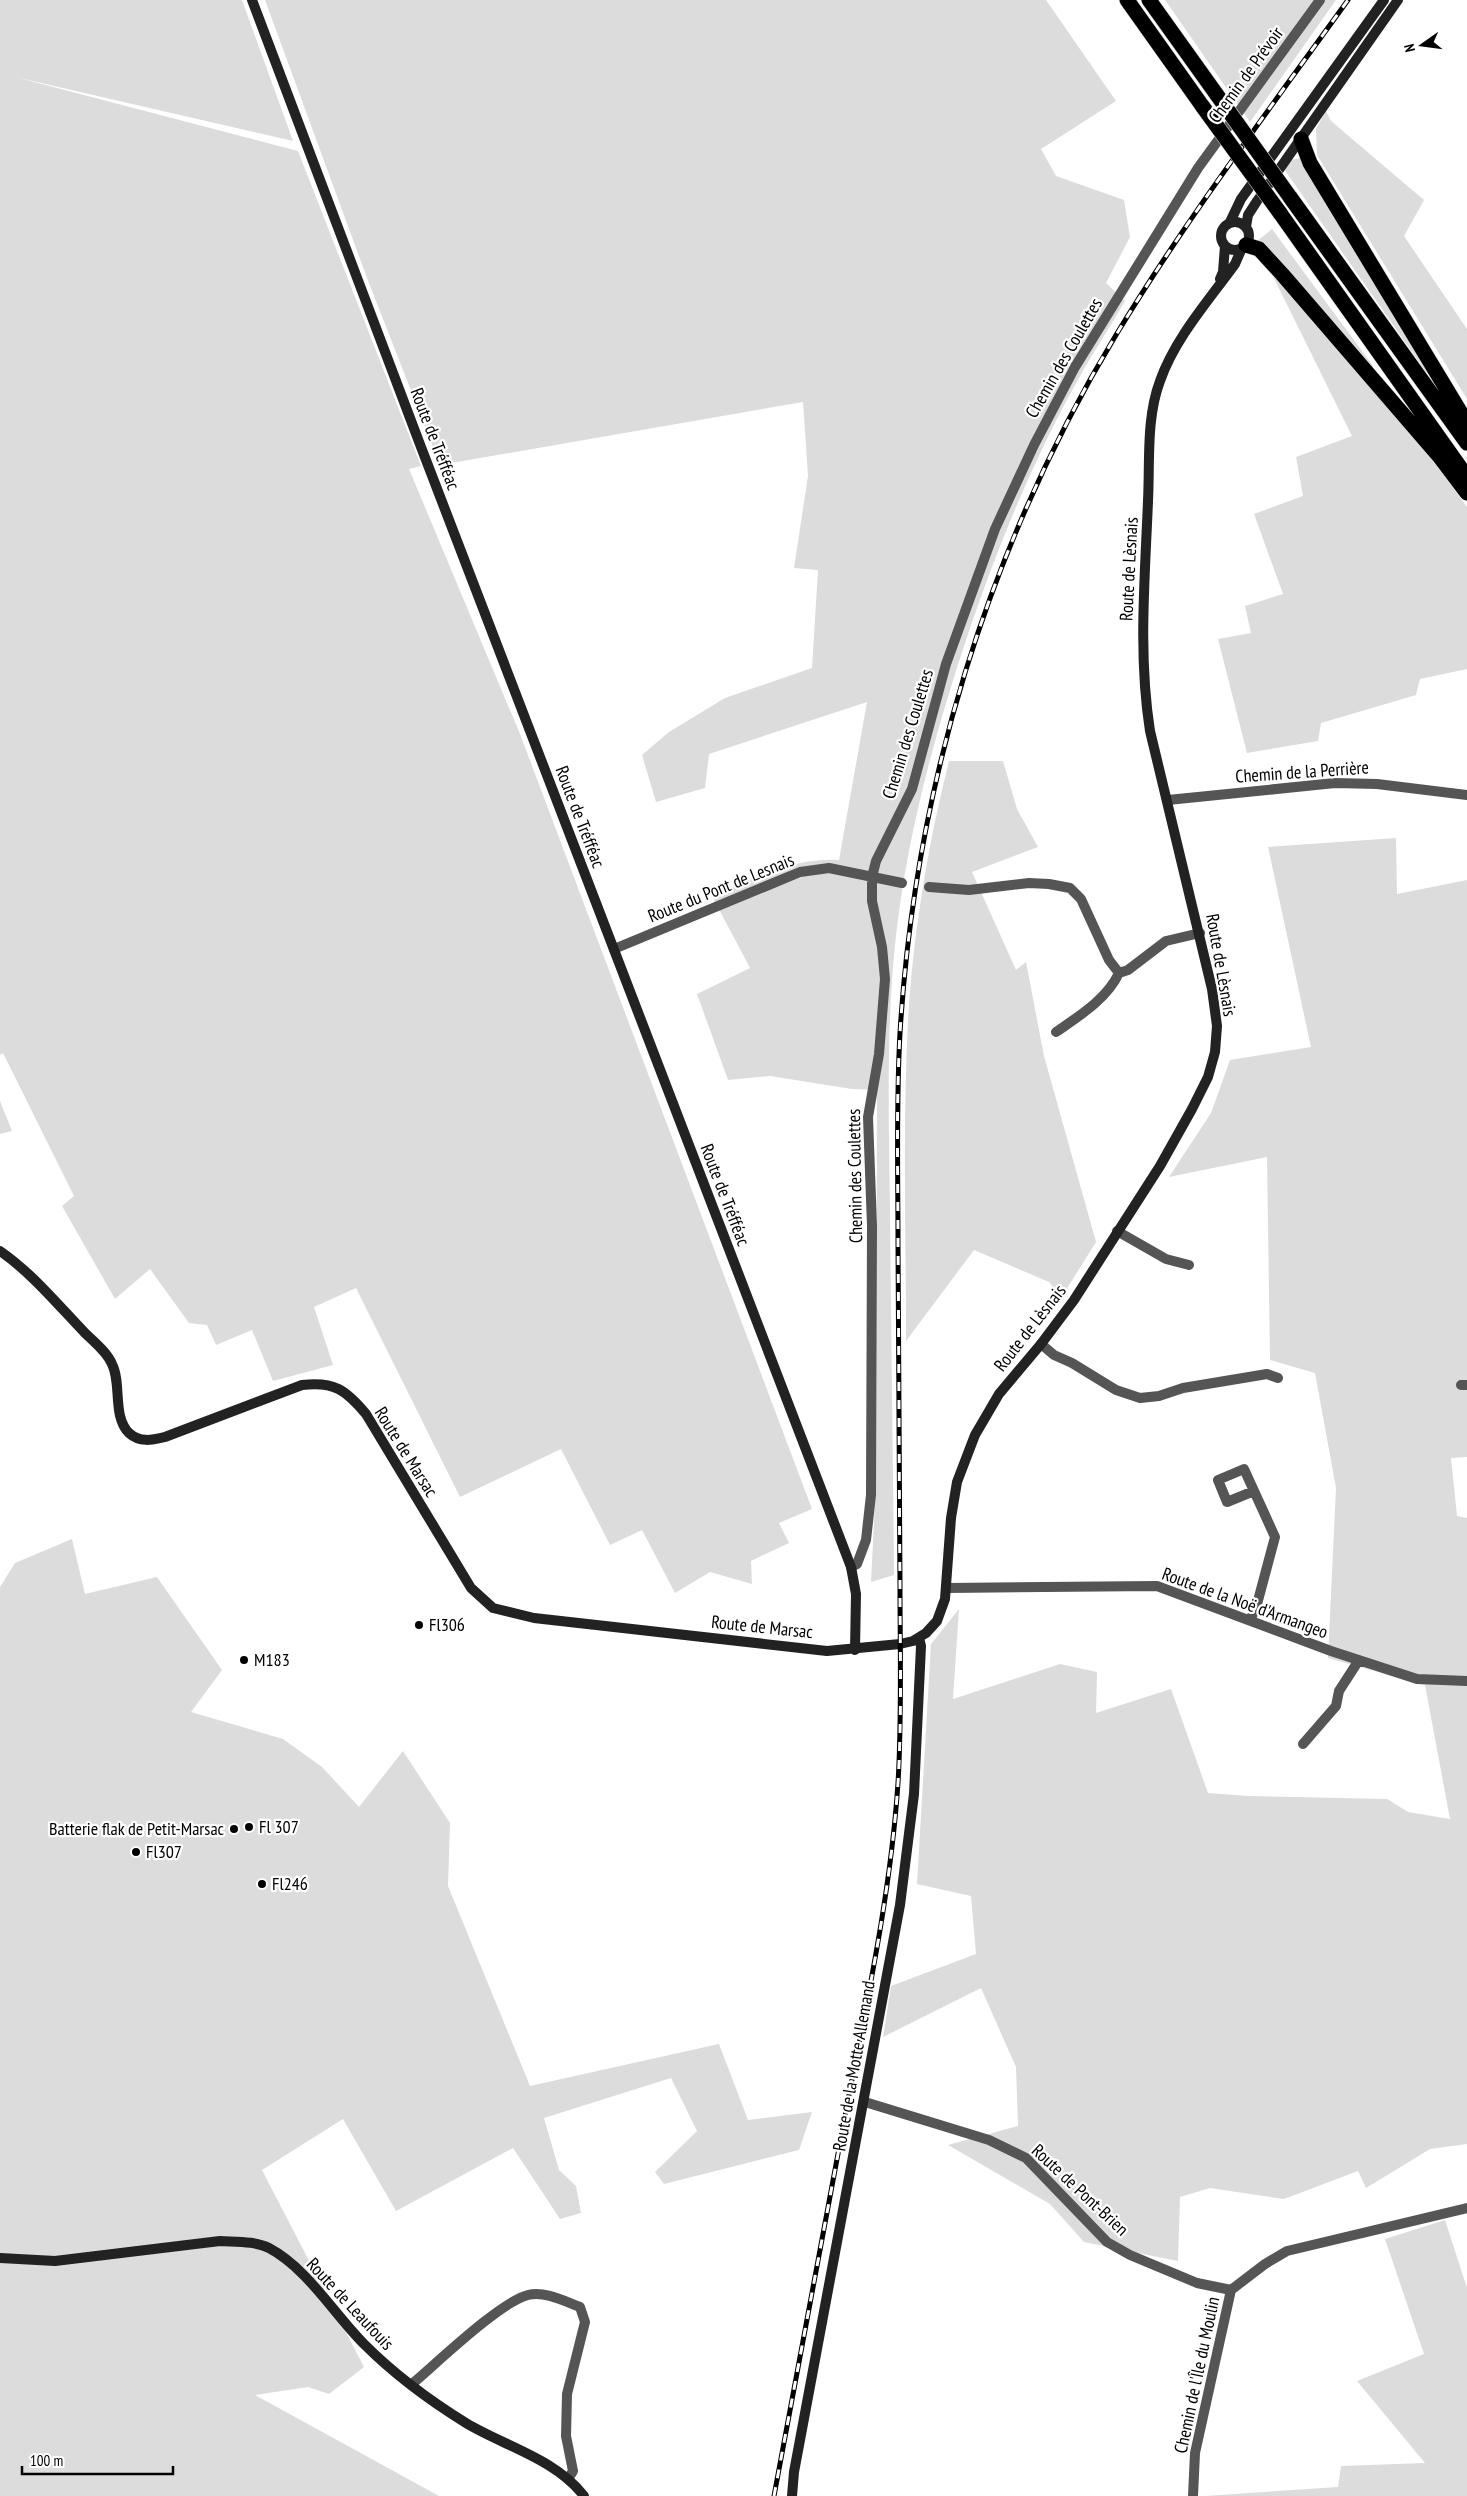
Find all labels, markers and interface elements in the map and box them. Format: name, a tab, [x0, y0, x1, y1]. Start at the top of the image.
north arrow	[1397, 20, 1447, 70]
street label: Chemin de Prévoir	[1203, 22, 1288, 127]
text: N	[1400, 42, 1419, 54]
street label: Chemin des Coulettes	[1020, 294, 1107, 422]
street label: Route de Tréfféac	[406, 385, 466, 494]
street label: Route de Lèsnais	[1114, 516, 1143, 621]
street label: Chemin des Coulettes	[877, 666, 938, 801]
street label: Chemin de la Perrière	[1234, 755, 1370, 788]
street label: Route de Tréfféac	[551, 763, 611, 872]
street label: Route du Pont de Lesnais	[644, 848, 797, 927]
street label: Route de Lèsnais	[1201, 912, 1242, 1018]
street label: Chemin des Coulettes	[842, 1109, 867, 1243]
street label: Route de Tréfféac	[696, 1141, 756, 1250]
street label: Route de Lèsnais	[989, 1280, 1071, 1376]
street label: Route de Marsac	[370, 1402, 443, 1502]
street label: Route de la Noë d'Armangeo	[1159, 1562, 1331, 1643]
street label: Route de Marsac	[710, 1610, 815, 1643]
place label: Fl306	[429, 1613, 465, 1636]
marker: Fl306	[413, 1619, 425, 1631]
place label: M183	[254, 1648, 290, 1671]
marker: M183	[238, 1654, 250, 1666]
place label: Fl 307	[259, 1815, 299, 1838]
place label: Batterie flak de Petit-Marsac	[49, 1817, 225, 1840]
marker: Fl 307	[243, 1821, 255, 1833]
marker: Batterie flak de Petit-Marsac	[228, 1823, 240, 1835]
place label: Fl307	[146, 1840, 182, 1863]
marker: Fl307	[130, 1846, 142, 1858]
place label: Fl246	[272, 1872, 308, 1895]
marker: Fl246	[256, 1878, 268, 1890]
street label: Route de la Motte Allemand	[827, 1979, 880, 2153]
street label: Route de Pont-Brien	[1027, 2139, 1134, 2240]
street label: Route de Leaufouis	[302, 2253, 399, 2355]
street label: Chemin de l'Île du Moulin	[1169, 2294, 1224, 2455]
scale bar	[22, 2444, 174, 2476]
text: 100 m	[30, 2451, 63, 2470]

